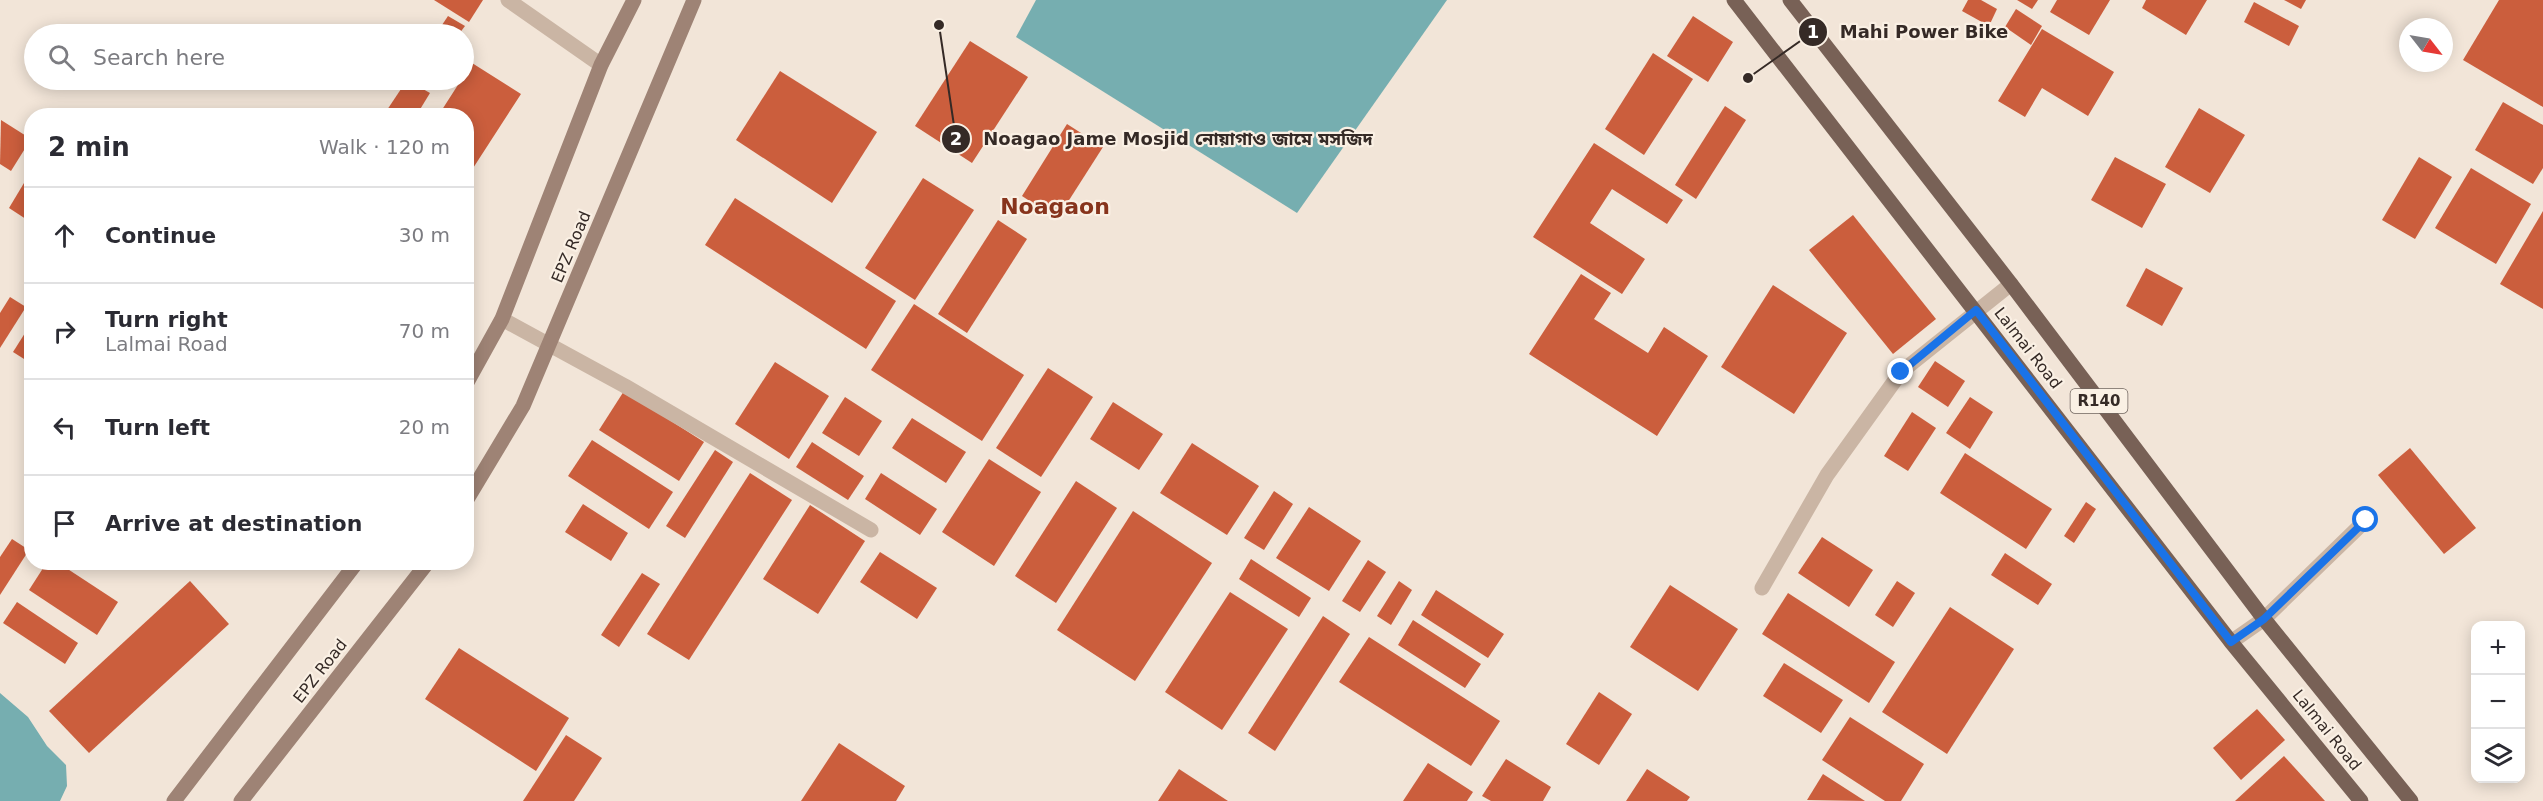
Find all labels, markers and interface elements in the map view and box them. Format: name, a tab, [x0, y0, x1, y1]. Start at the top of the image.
callout: Mahi Power Bike	[1798, 14, 2020, 50]
north arrow	[2399, 18, 2453, 72]
text: 1	[1807, 21, 1819, 42]
text: Mahi Power Bike	[1840, 21, 2008, 42]
search box	[24, 24, 474, 90]
icon: search	[45, 41, 78, 74]
text: Search here	[93, 45, 225, 70]
callout: Noagao Jame Mosjid নোয়াগাও জামে মসজিদ	[941, 121, 1385, 157]
text: 2	[950, 128, 962, 149]
text: Noagao Jame Mosjid নোয়াগাও জামে মসজিদ	[983, 128, 1373, 149]
text: 2 min	[48, 132, 130, 162]
text: Walk · 120 m	[319, 135, 450, 159]
district label: Noagaon	[1000, 194, 1110, 219]
street label: EPZ Road	[547, 208, 595, 286]
icon: ahead	[48, 219, 81, 252]
text: Continue	[105, 223, 216, 248]
text: 30 m	[399, 223, 450, 247]
street label: Lalmai Road	[1990, 303, 2066, 393]
text: Turn right	[105, 307, 228, 332]
icon: right	[48, 315, 81, 348]
text: 70 m	[399, 319, 450, 343]
text: Lalmai Road	[105, 332, 228, 356]
route end	[1887, 358, 1913, 384]
road number: R140	[2070, 389, 2128, 413]
icon: left	[48, 411, 81, 444]
text: Turn left	[105, 415, 210, 440]
text: 20 m	[399, 415, 450, 439]
route start	[2352, 506, 2378, 532]
icon: arrive	[48, 507, 81, 540]
text: Arrive at destination	[105, 511, 362, 536]
map controls	[2471, 621, 2525, 783]
button: +	[2471, 621, 2525, 675]
street label: EPZ Road	[289, 635, 351, 707]
button: −	[2471, 675, 2525, 729]
street label: Lalmai Road	[2289, 686, 2365, 774]
button: layers	[2471, 729, 2525, 783]

